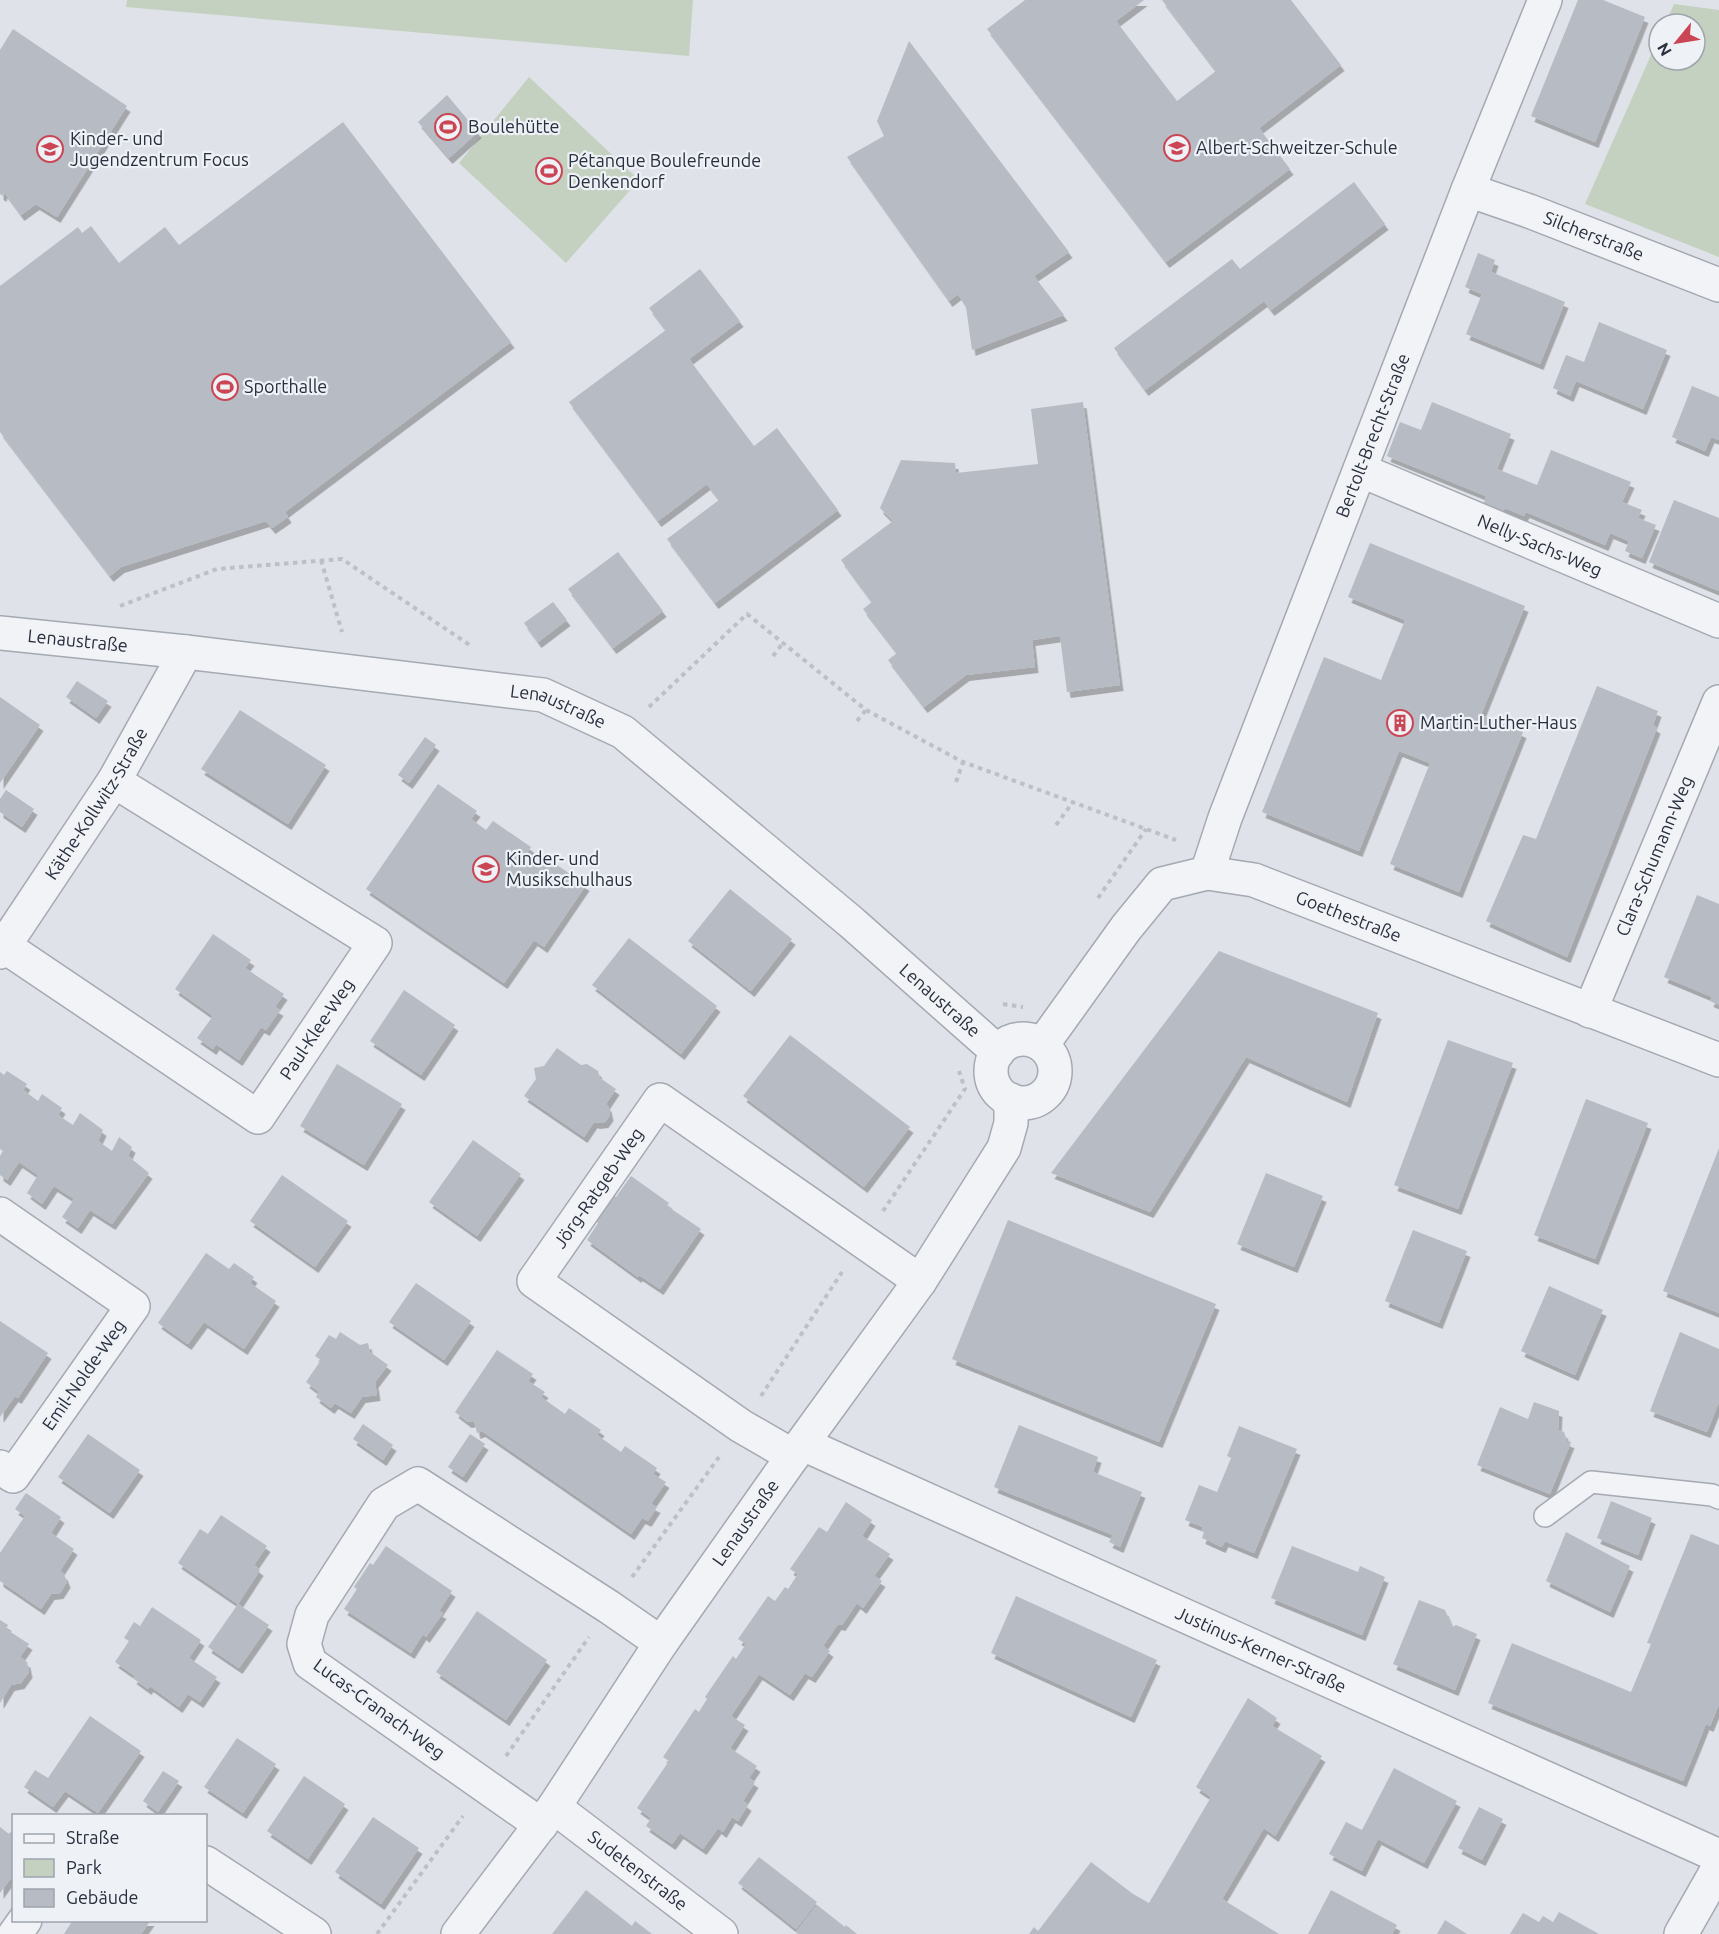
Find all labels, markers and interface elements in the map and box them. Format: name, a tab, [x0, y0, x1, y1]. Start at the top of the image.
north arrow	[1647, 12, 1707, 72]
text: N	[1653, 40, 1675, 59]
sports icon: Boulehütte	[433, 112, 463, 142]
place label: Boulehütte	[468, 116, 560, 136]
place label: Kinder- und Jugendzentrum Focus	[70, 128, 249, 169]
school or university icon: Albert-Schweitzer-Schule	[1162, 133, 1192, 163]
school or university icon: Kinder- und Jugendzentrum Focus	[35, 134, 65, 164]
place label: Albert-Schweitzer-Schule	[1196, 137, 1398, 157]
place label: Pétanque Boulefreunde Denkendorf	[568, 150, 761, 191]
sports icon: Pétanque Boulefreunde Denkendorf	[534, 156, 564, 186]
street label: Silcherstraße	[1541, 207, 1647, 264]
street label: Bertolt-Brecht-Straße	[1331, 350, 1413, 520]
sports icon: Sporthalle	[210, 372, 240, 402]
place label: Sporthalle	[244, 376, 327, 396]
street label: Nelly-Sachs-Weg	[1475, 510, 1605, 580]
street label: Lenaustraße	[27, 625, 129, 655]
street label: Lenaustraße	[509, 680, 609, 732]
building icon: Martin-Luther-Haus	[1385, 708, 1415, 738]
place label: Martin-Luther-Haus	[1420, 712, 1577, 732]
street label: Käthe-Kollwitz-Straße	[40, 724, 151, 883]
street label: Clara-Schumann-Weg	[1611, 772, 1696, 939]
place label: Kinder- und Musikschulhaus	[506, 848, 632, 889]
school or university icon: Kinder- und Musikschulhaus	[471, 854, 501, 884]
street label: Goethestraße	[1293, 886, 1404, 945]
street label: Lenaustraße	[896, 959, 985, 1041]
street label: Paul-Klee-Weg	[275, 974, 357, 1083]
street label: Jörg-Ratgeb-Weg	[549, 1124, 647, 1251]
street label: Emil-Nolde-Weg	[38, 1315, 129, 1434]
street label: Lenaustraße	[708, 1475, 782, 1569]
street label: Justinus-Kerner-Straße	[1173, 1602, 1350, 1696]
street label: Lucas-Cranach-Weg	[310, 1654, 449, 1762]
legend	[12, 1814, 207, 1922]
street label: Sudetenstraße	[585, 1826, 692, 1914]
text: Straße	[66, 1827, 119, 1847]
text: Park	[66, 1857, 102, 1877]
text: Gebäude	[66, 1887, 138, 1907]

